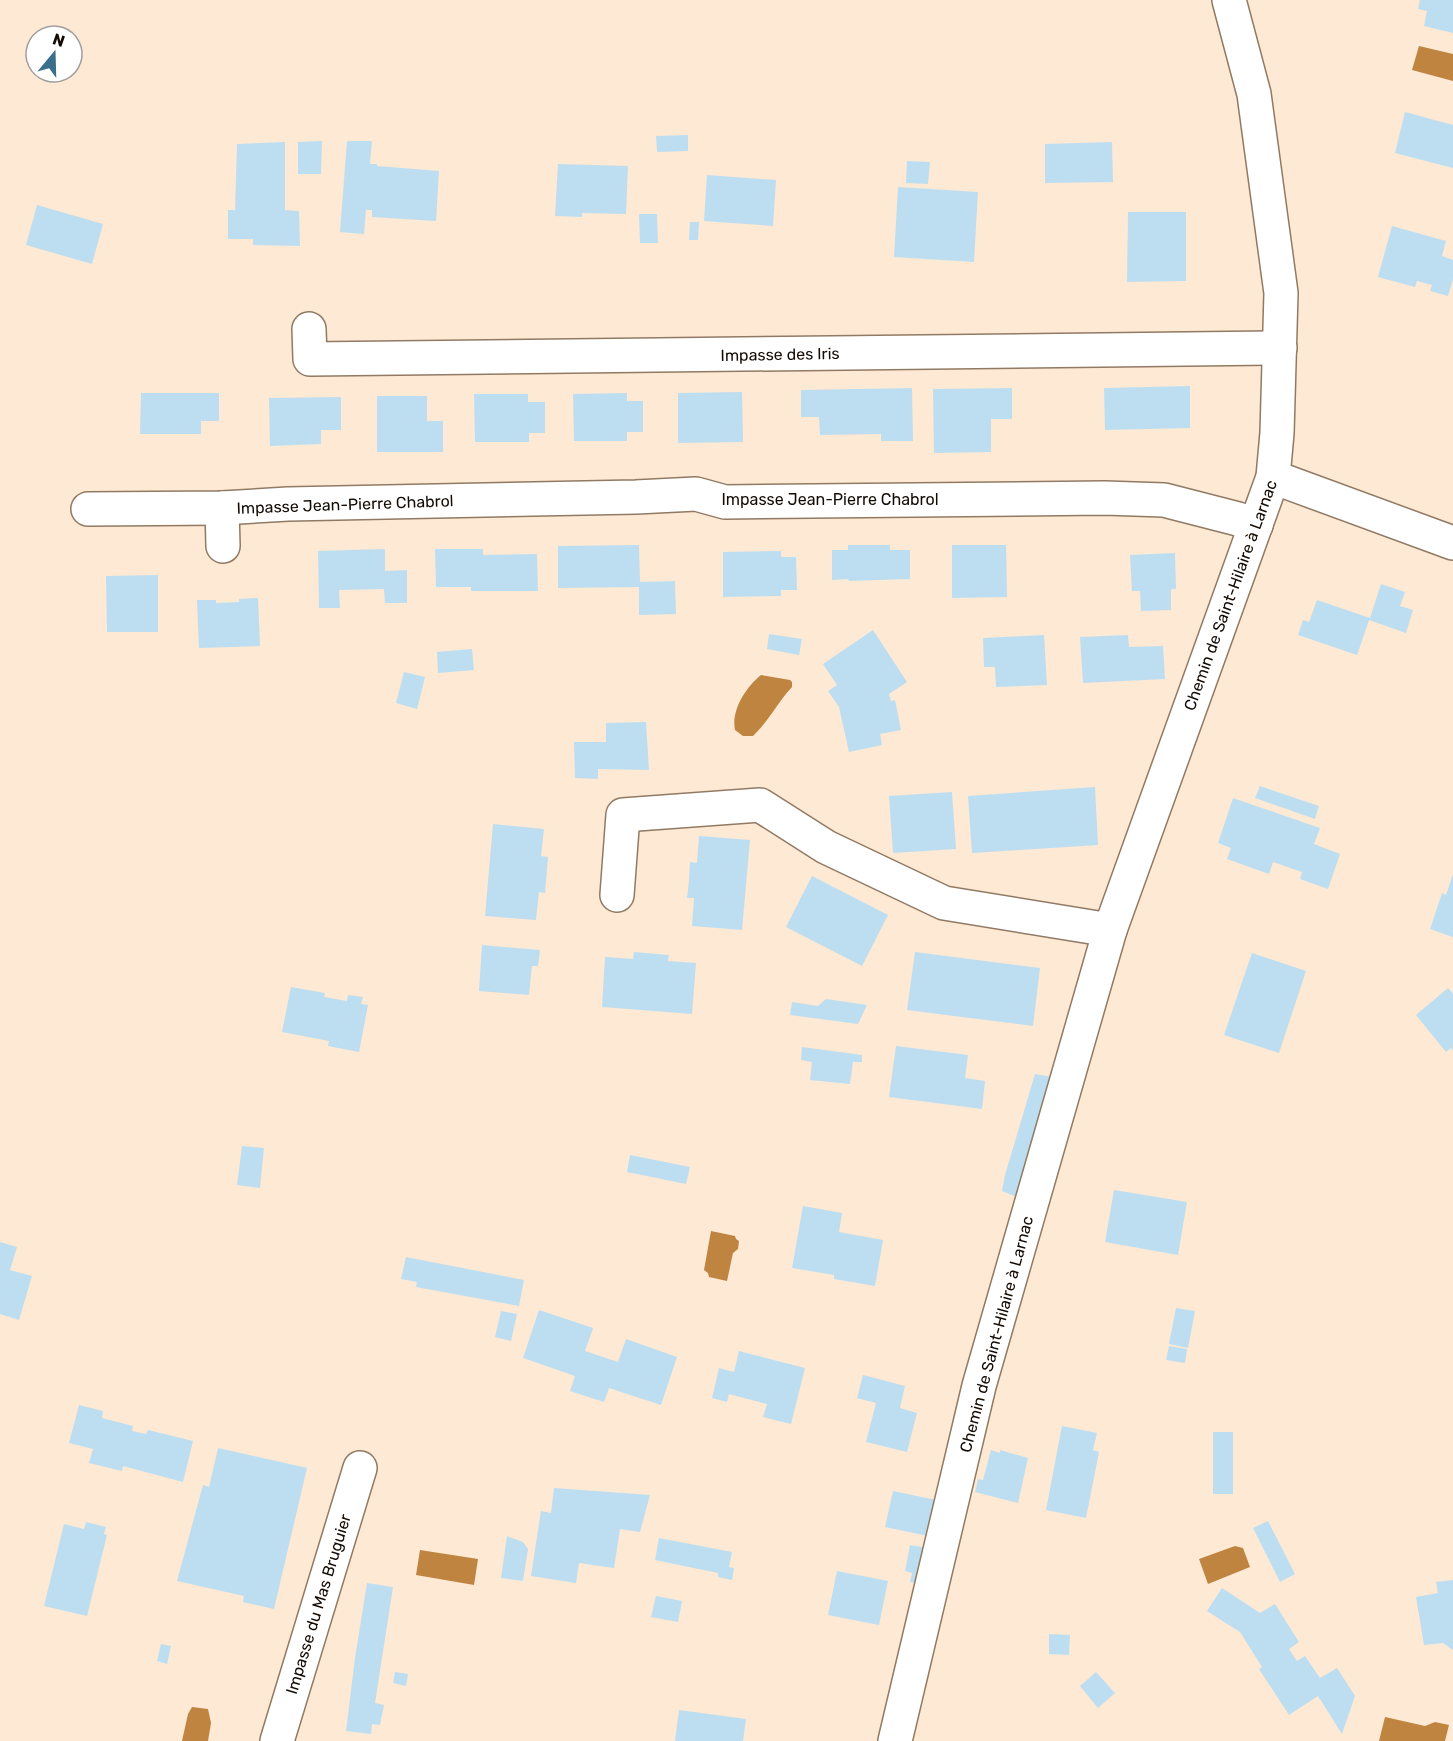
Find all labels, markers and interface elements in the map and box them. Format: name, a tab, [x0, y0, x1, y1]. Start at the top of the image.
north arrow	[24, 24, 84, 84]
text: N	[50, 29, 67, 51]
street label: Impasse des Iris	[720, 344, 840, 365]
street label: Chemin de Saint-Hilaire à Larnac	[1180, 477, 1281, 713]
street label: Impasse Jean-Pierre Chabrol	[721, 490, 939, 509]
street label: Impasse Jean-Pierre Chabrol	[236, 491, 454, 518]
street label: Chemin de Saint-Hilaire à Larnac	[956, 1214, 1037, 1455]
street label: Impasse du Mas Bruguier	[282, 1512, 355, 1697]

